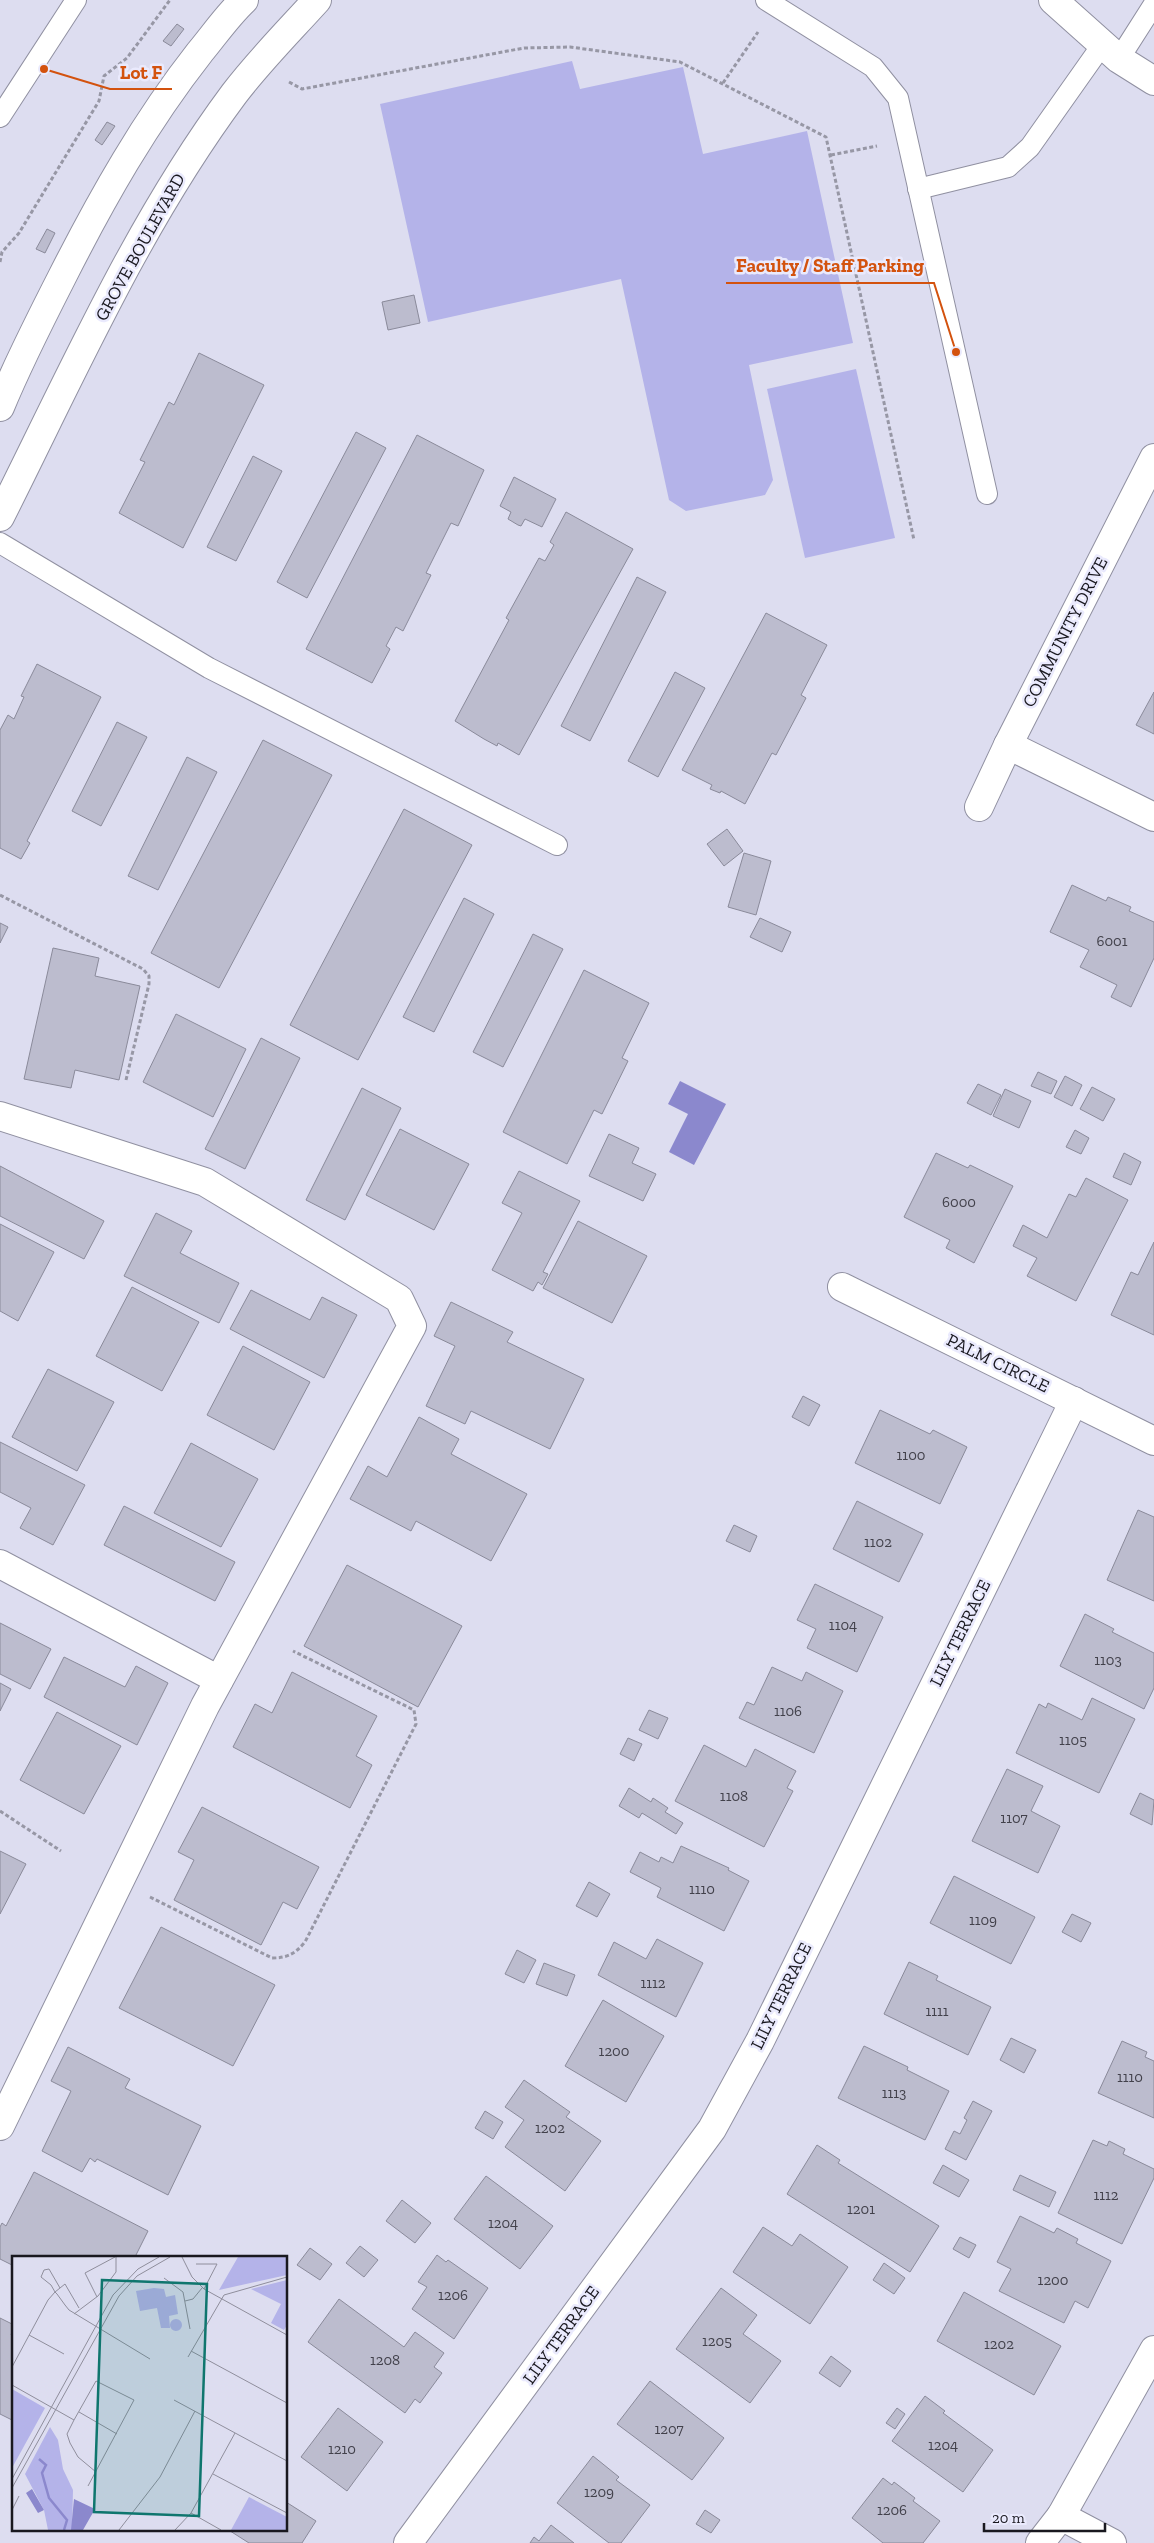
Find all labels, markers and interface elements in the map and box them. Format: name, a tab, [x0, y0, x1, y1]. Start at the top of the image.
callout: Lot F	[110, 55, 172, 89]
text: Lot F	[120, 61, 162, 84]
street label: GROVE BOULEVARD	[90, 169, 190, 325]
callout: Faculty / Staff Parking	[726, 249, 934, 283]
text: Faculty / Staff Parking	[736, 254, 924, 277]
street label: COMMUNITY DRIVE	[1018, 553, 1112, 711]
house number: 6001	[1096, 932, 1128, 950]
house number: 6000	[942, 1193, 976, 1211]
street label: PALM CIRCLE	[943, 1329, 1053, 1397]
house number: 1100	[897, 1446, 925, 1464]
house number: 1102	[864, 1533, 892, 1551]
street label: LILY TERRACE	[925, 1576, 995, 1690]
house number: 1104	[829, 1616, 857, 1634]
house number: 1103	[1094, 1651, 1122, 1669]
house number: 1106	[774, 1702, 802, 1720]
house number: 1105	[1059, 1731, 1087, 1749]
house number: 1108	[720, 1787, 748, 1805]
house number: 1107	[1000, 1809, 1028, 1827]
house number: 1110	[689, 1880, 715, 1898]
house number: 1109	[969, 1911, 997, 1929]
street label: LILY TERRACE	[746, 1939, 816, 2053]
house number: 1112	[640, 1974, 666, 1992]
house number: 1111	[925, 2002, 949, 2020]
house number: 1200	[599, 2042, 629, 2060]
house number: 1110	[1117, 2068, 1143, 2086]
house number: 1113	[882, 2084, 906, 2102]
house number: 1202	[535, 2119, 565, 2137]
house number: 1112	[1093, 2186, 1119, 2204]
house number: 1201	[847, 2200, 875, 2218]
house number: 1204	[488, 2214, 518, 2232]
inset map	[12, 2256, 288, 2530]
house number: 1200	[1038, 2271, 1068, 2289]
street label: LILY TERRACE	[518, 2282, 604, 2388]
house number: 1206	[438, 2286, 468, 2304]
house number: 1205	[702, 2332, 732, 2350]
house number: 1202	[984, 2335, 1014, 2353]
house number: 1208	[370, 2351, 400, 2369]
house number: 1207	[654, 2420, 684, 2438]
house number: 1204	[928, 2436, 958, 2454]
house number: 1210	[328, 2440, 356, 2458]
house number: 1209	[584, 2483, 614, 2501]
scale bar	[984, 2500, 1105, 2532]
house number: 1206	[877, 2501, 907, 2519]
text: 20 m	[992, 2509, 1025, 2527]

